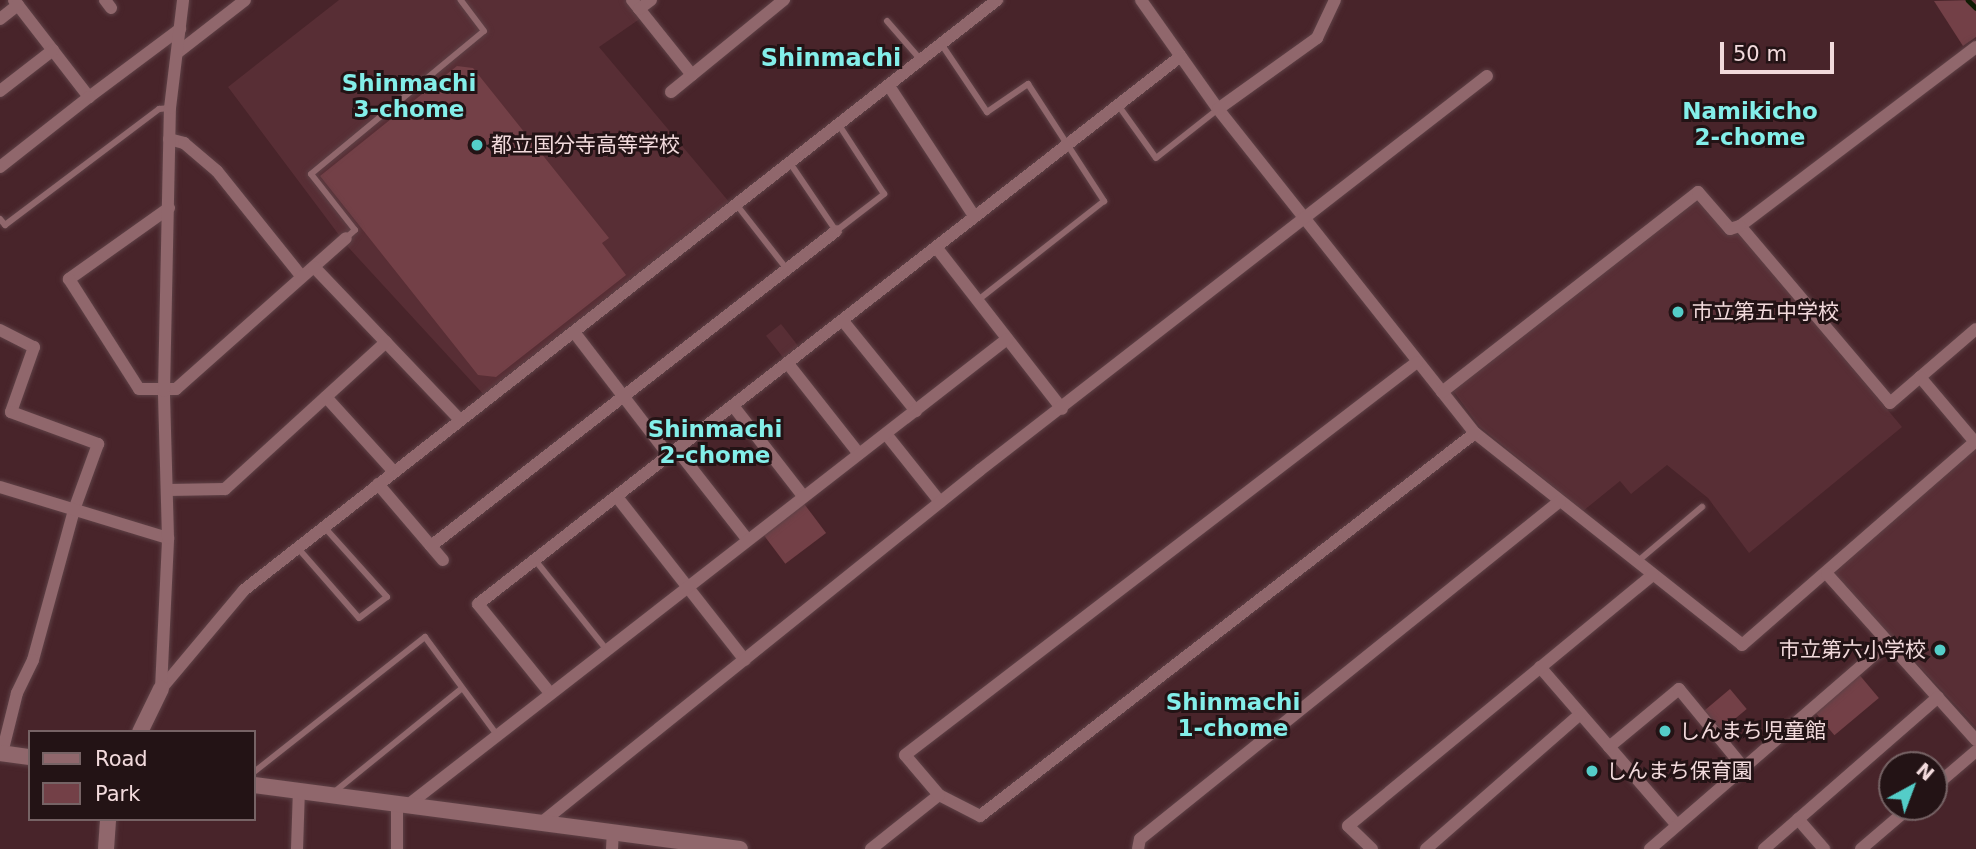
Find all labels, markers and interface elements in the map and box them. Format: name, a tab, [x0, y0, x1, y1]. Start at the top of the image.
scale bar	[1724, 28, 1838, 72]
text: 50 m	[1733, 42, 1787, 66]
district label: Shinmachi	[761, 45, 901, 73]
district label: Shinmachi 3-chome	[342, 69, 476, 123]
district label: Namikicho 2-chome	[1682, 97, 1818, 151]
place label: 都立国分寺高等学校	[491, 132, 680, 158]
marker: 都立国分寺高等学校	[469, 137, 485, 153]
place label: 市立第五中学校	[1692, 299, 1839, 325]
marker: 市立第五中学校	[1670, 304, 1686, 320]
district label: Shinmachi 2-chome	[648, 415, 782, 469]
place label: 市立第六小学校	[1779, 637, 1926, 663]
marker: 市立第六小学校	[1932, 642, 1948, 658]
district label: Shinmachi 1-chome	[1166, 688, 1300, 742]
place label: しんまち児童館	[1679, 718, 1826, 744]
marker: しんまち児童館	[1657, 723, 1673, 739]
legend	[28, 730, 256, 821]
text: Road	[95, 747, 148, 771]
north arrow	[1878, 751, 1948, 821]
place label: しんまち保育園	[1606, 758, 1753, 784]
text: N	[1912, 758, 1939, 785]
marker: しんまち保育園	[1584, 763, 1600, 779]
text: Park	[95, 782, 140, 806]

